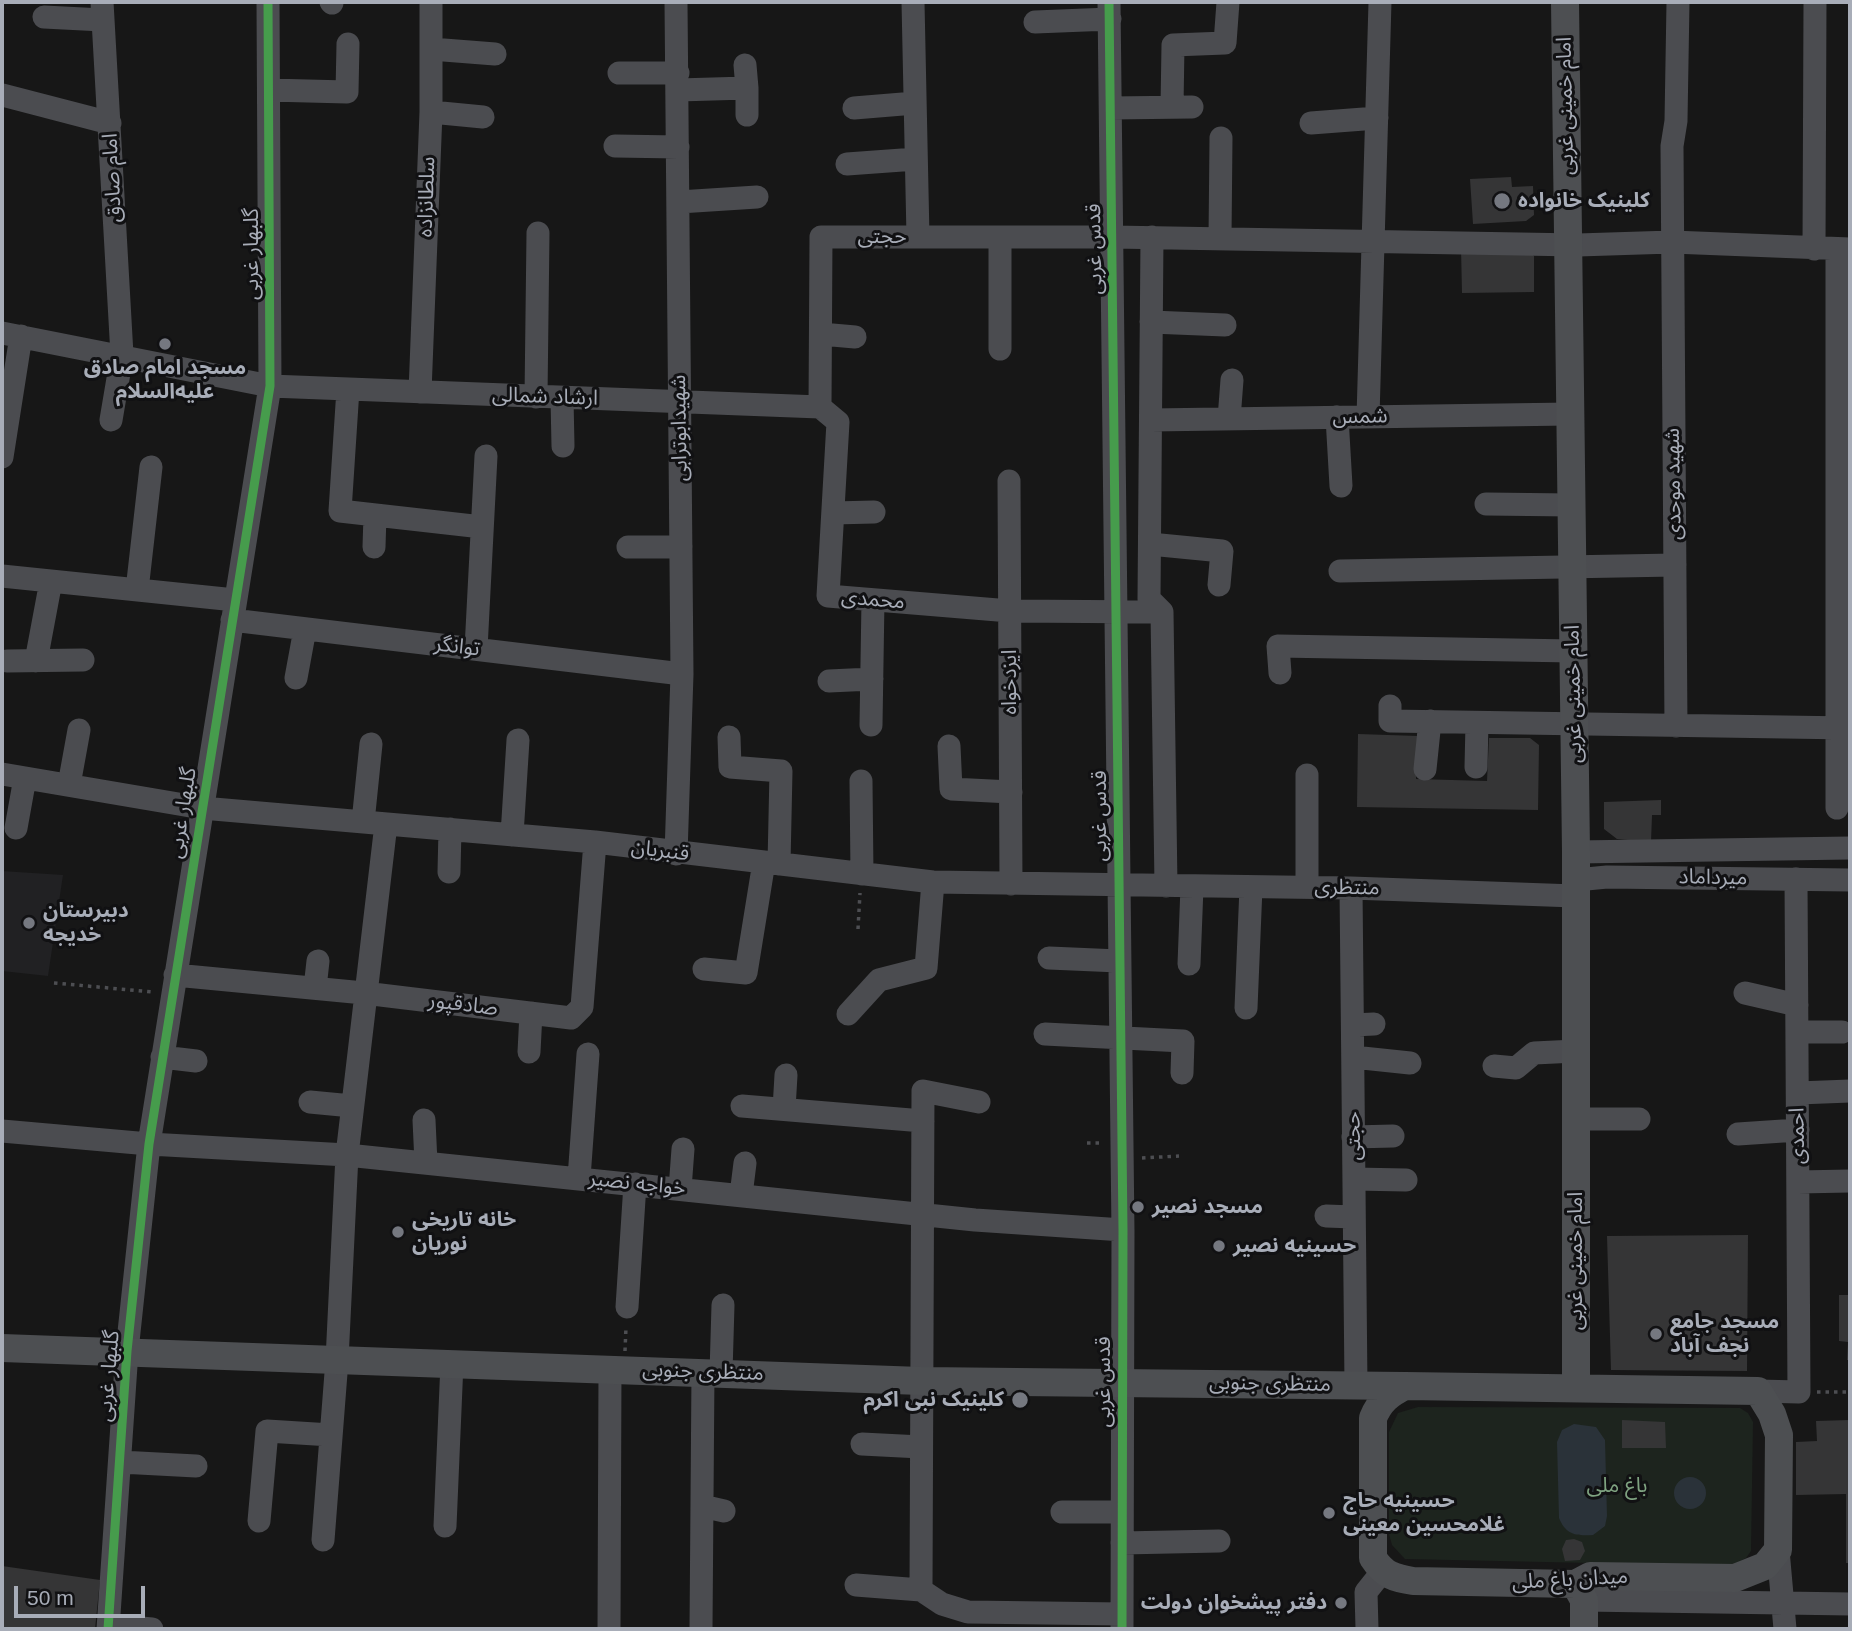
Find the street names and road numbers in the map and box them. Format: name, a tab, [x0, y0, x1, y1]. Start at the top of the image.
street label: امام خمینی غربی	[1552, 37, 1580, 175]
street label: امام صادق	[98, 133, 128, 223]
street label: سلطانزاده	[413, 156, 441, 238]
street label: قدس غربی	[1082, 203, 1108, 295]
street label: گلبهار غربی	[239, 208, 265, 300]
street label: حجتی	[857, 224, 907, 250]
street label: شهیدابوترابی	[666, 374, 694, 482]
street label: ارشاد شمالی	[492, 383, 598, 411]
street label: شمس	[1332, 404, 1388, 430]
street label: شهید موحدی	[1660, 428, 1688, 540]
street label: محمدی	[840, 585, 906, 615]
street label: امام خمینی غربی	[1560, 625, 1588, 763]
street label: توانگر	[433, 632, 481, 662]
street label: ایزدخواه	[997, 650, 1023, 714]
street label: گلبهار غربی	[163, 766, 203, 860]
street label: قدس غربی	[1087, 770, 1113, 862]
street label: قنبریان	[630, 835, 690, 867]
street label: میرداماد	[1678, 865, 1748, 891]
street label: منتظری	[1314, 875, 1380, 901]
street label: صادقپور	[427, 988, 499, 1022]
street label: احمدی	[1785, 1107, 1811, 1165]
street label: حجتی	[1341, 1111, 1367, 1161]
street label: خواجه نصیر	[587, 1166, 687, 1202]
street label: امام خمینی غربی	[1563, 1192, 1589, 1330]
street label: گلبهار غربی	[92, 1329, 126, 1423]
street label: قدس غربی	[1091, 1336, 1117, 1428]
street label: منتظری جنوبی	[642, 1357, 764, 1387]
street label: منتظری جنوبی	[1209, 1370, 1331, 1398]
street label: میدان باغ ملی	[1511, 1564, 1629, 1596]

